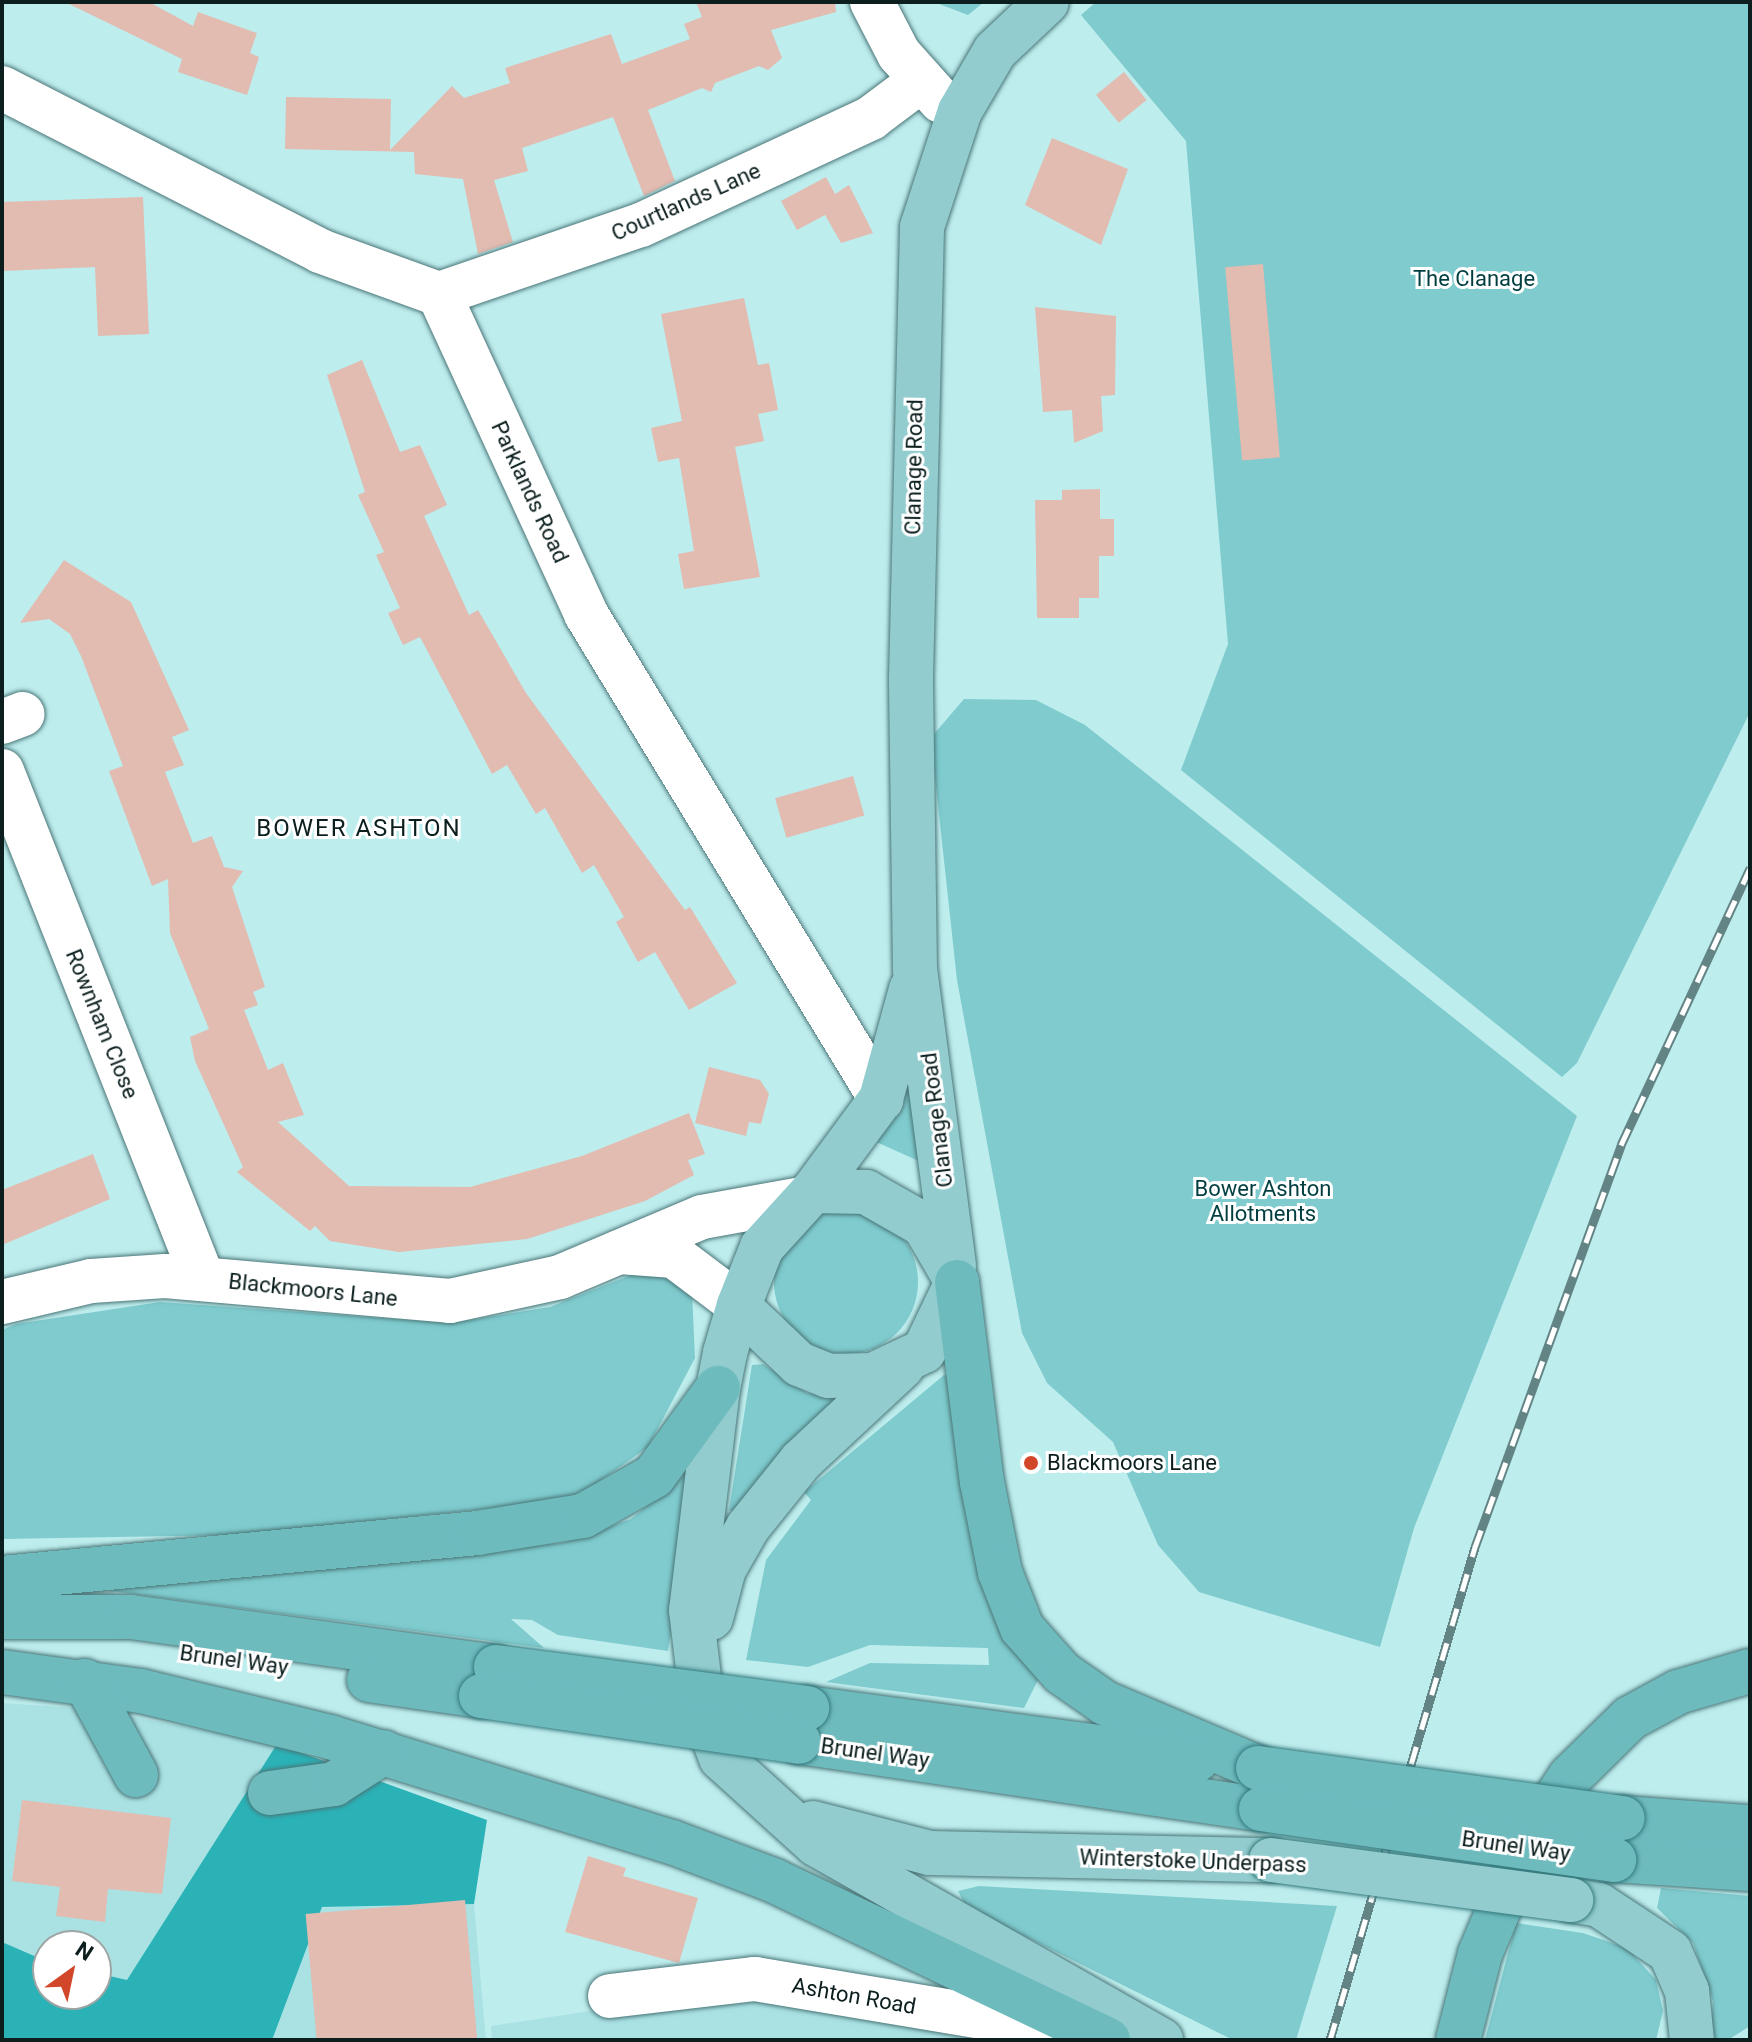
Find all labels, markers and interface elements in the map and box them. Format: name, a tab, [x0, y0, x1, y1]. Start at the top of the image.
street label: Courtlands Lane	[607, 157, 765, 247]
park label: The Clanage	[1413, 266, 1535, 292]
street label: Clanage Road	[900, 399, 928, 535]
street label: Parklands Road	[486, 417, 574, 567]
district label: BOWER ASHTON	[256, 815, 462, 843]
street label: Rownham Close	[60, 945, 144, 1103]
street label: Clanage Road	[916, 1051, 958, 1189]
park label: Bower Ashton Allotments	[1195, 1175, 1331, 1226]
street label: Blackmoors Lane	[227, 1268, 399, 1312]
place label: Blackmoors Lane	[1047, 1450, 1217, 1476]
marker: Blackmoors Lane	[1022, 1454, 1040, 1472]
street label: Brunel Way	[178, 1639, 290, 1681]
street label: Brunel Way	[819, 1732, 931, 1774]
street label: Brunel Way	[1460, 1825, 1572, 1867]
street label: Winterstoke Underpass	[1079, 1844, 1307, 1878]
north arrow	[32, 1930, 112, 2010]
text: N	[71, 1936, 98, 1966]
street label: Ashton Road	[790, 1972, 918, 2020]

